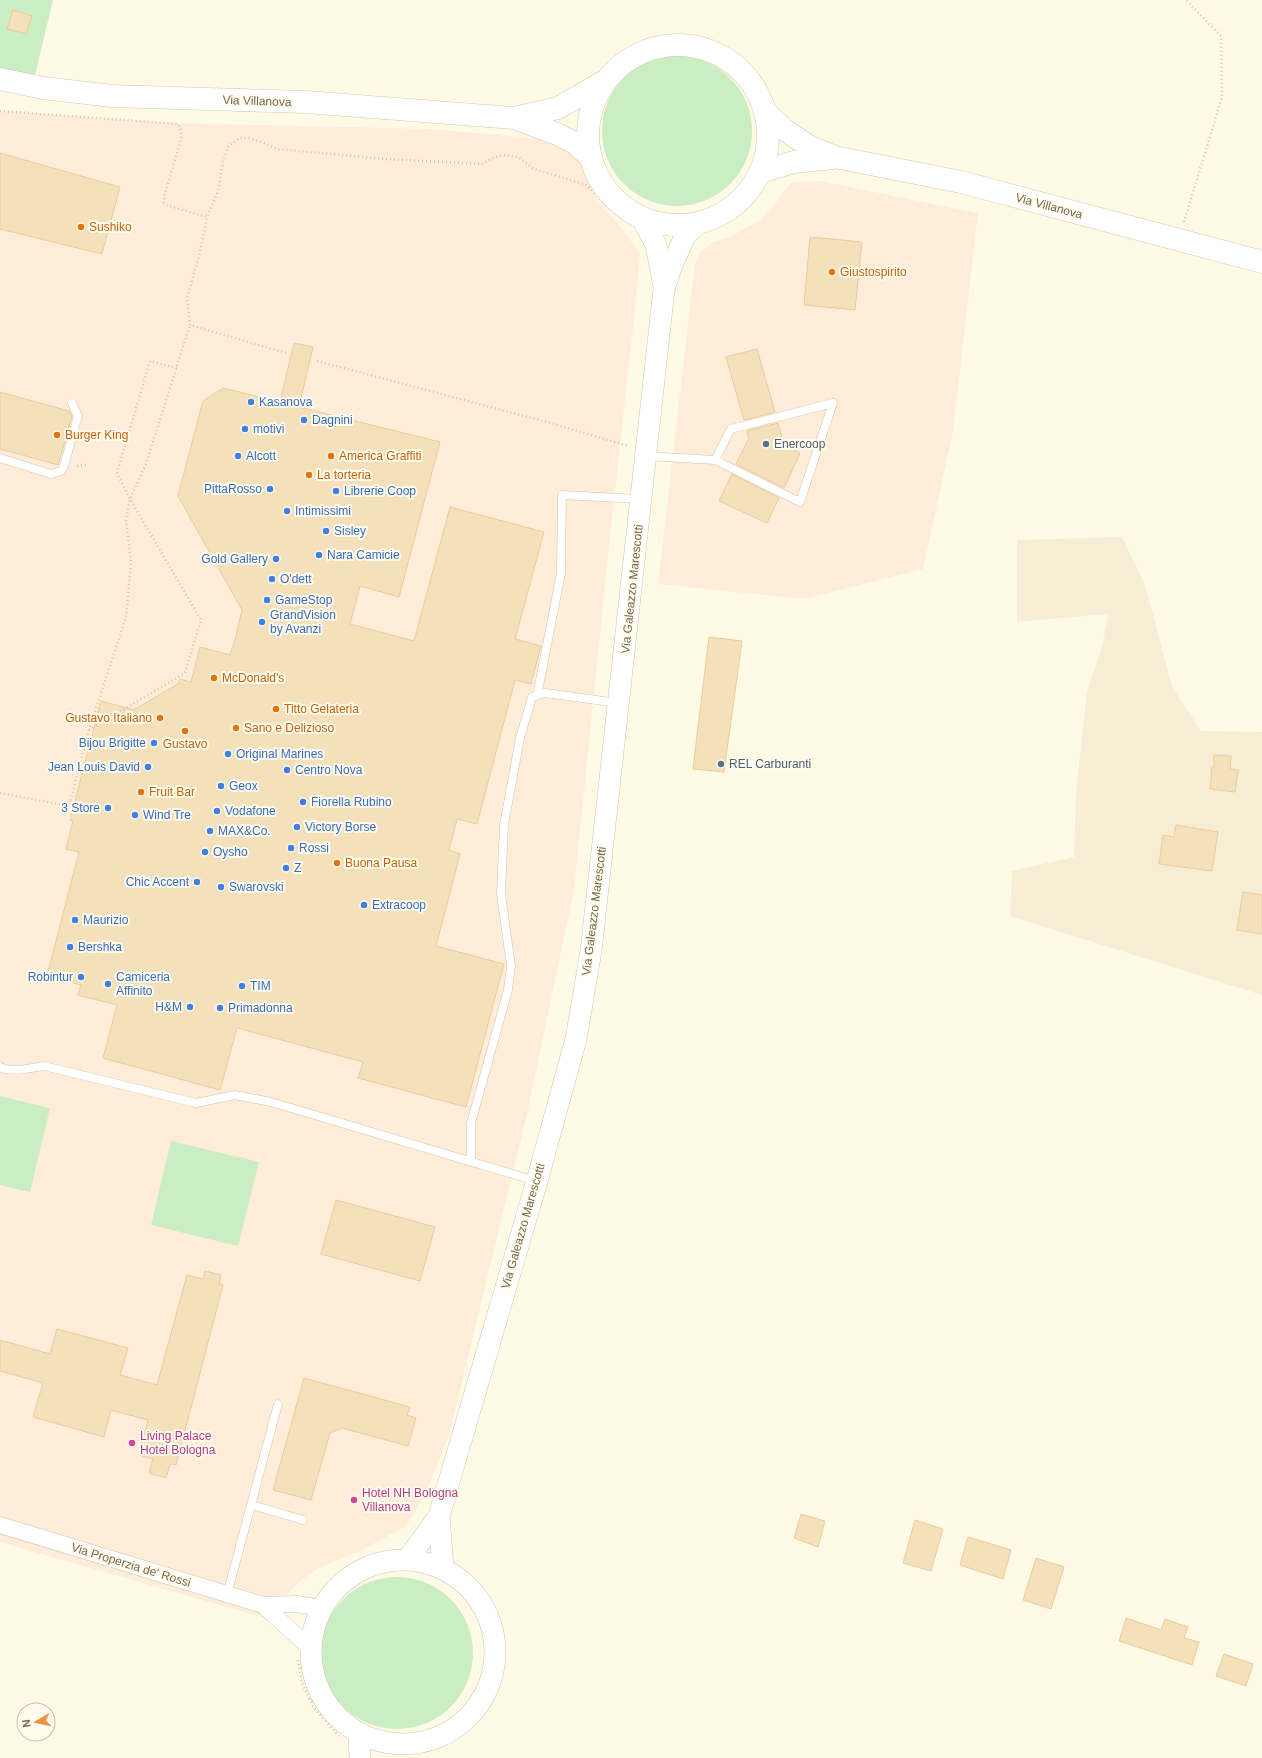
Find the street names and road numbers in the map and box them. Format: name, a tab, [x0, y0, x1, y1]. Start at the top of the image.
street label: Via Villanova	[222, 93, 292, 109]
street label: Via Villanova	[1014, 190, 1084, 222]
street label: Via Galeazzo Marescotti	[618, 524, 646, 654]
street label: Via Galeazzo Marescotti	[579, 846, 609, 976]
street label: Via Galeazzo Marescotti	[498, 1162, 548, 1290]
street label: Via Properzia de' Rossi	[70, 1540, 192, 1590]

